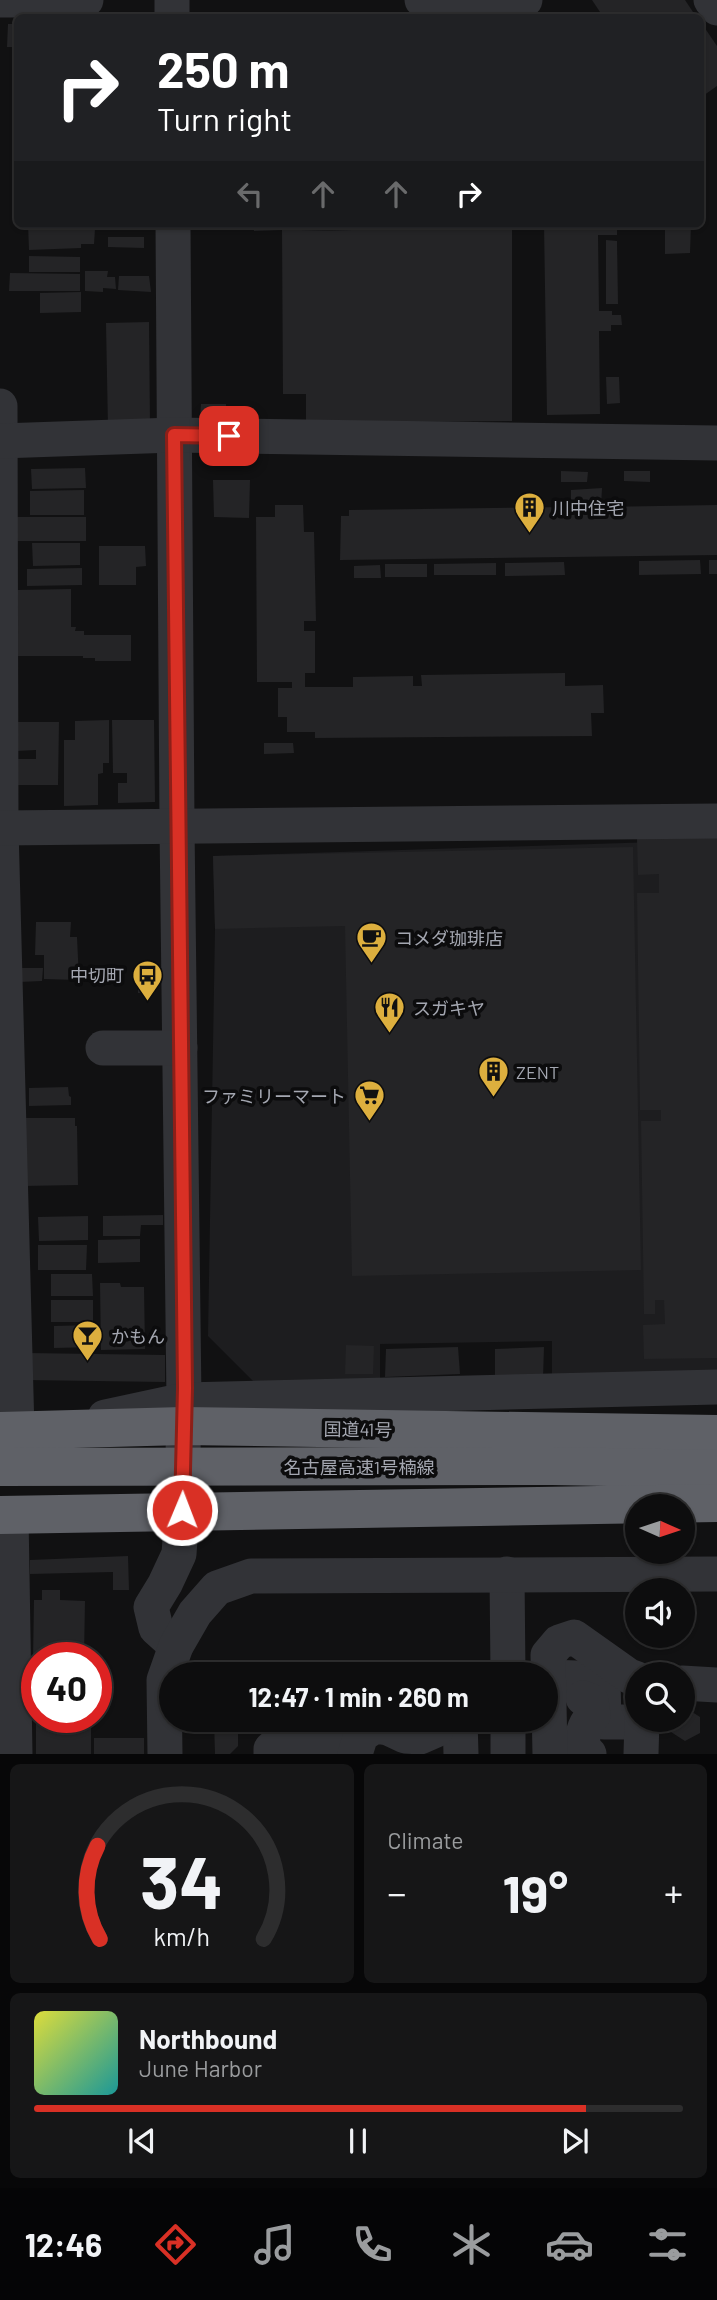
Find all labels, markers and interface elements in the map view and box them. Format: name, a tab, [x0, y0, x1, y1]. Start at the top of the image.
text: 250 m	[157, 39, 290, 98]
icon: right	[42, 42, 133, 133]
text: Turn right	[157, 99, 292, 137]
icon: left	[231, 175, 269, 213]
icon: ahead	[304, 175, 342, 213]
icon: ahead	[377, 175, 415, 213]
icon: right	[450, 175, 488, 213]
pin	[199, 406, 259, 466]
icon: arrive	[210, 417, 248, 455]
building icon: 川中住宅	[512, 491, 546, 535]
place label: 川中住宅	[552, 497, 624, 519]
cafe icon: コメダ珈琲店	[355, 921, 389, 965]
place label: コメダ珈琲店	[395, 927, 503, 949]
bus stop icon: 中切町	[130, 958, 164, 1002]
place label: 中切町	[70, 964, 124, 986]
restaurant icon: スガキヤ	[373, 991, 407, 1035]
place label: スガキヤ	[413, 997, 485, 1019]
building icon: ZENT	[476, 1055, 510, 1099]
place label: ZENT	[516, 1061, 559, 1083]
supermarket icon: ファミリーマート	[352, 1079, 386, 1123]
place label: ファミリーマート	[202, 1085, 346, 1107]
bar icon: かもん	[71, 1319, 105, 1363]
place label: かもん	[111, 1325, 165, 1347]
street label: 国道41号	[324, 1417, 392, 1441]
street label: 名古屋高速1号楠線	[284, 1456, 434, 1478]
position arrow	[145, 1473, 219, 1547]
north arrow	[625, 1494, 695, 1564]
map controls	[625, 1494, 695, 1732]
button: sound	[625, 1578, 695, 1648]
speed limit sign: 40	[21, 1642, 112, 1733]
button: search	[625, 1662, 695, 1732]
text: 12:47 · 1 min · 260 m	[248, 1681, 469, 1712]
text: Climate	[388, 1826, 464, 1854]
text: 34	[140, 1837, 223, 1925]
text: 19°	[502, 1861, 568, 1923]
text: −	[388, 1869, 407, 1915]
text: +	[664, 1869, 683, 1915]
text: km/h	[153, 1921, 210, 1951]
text: Northbound	[139, 2023, 277, 2054]
text: June Harbor	[139, 2054, 262, 2082]
icon: previous	[123, 2122, 161, 2160]
icon: pause	[339, 2122, 377, 2160]
icon: next	[556, 2122, 594, 2160]
icon: directions	[151, 2220, 200, 2269]
icon: music	[250, 2220, 299, 2269]
icon: phone	[348, 2220, 397, 2269]
icon: climate	[447, 2220, 496, 2269]
icon: car	[545, 2220, 594, 2269]
icon: filters	[643, 2220, 692, 2269]
text: 12:46	[25, 2225, 102, 2263]

